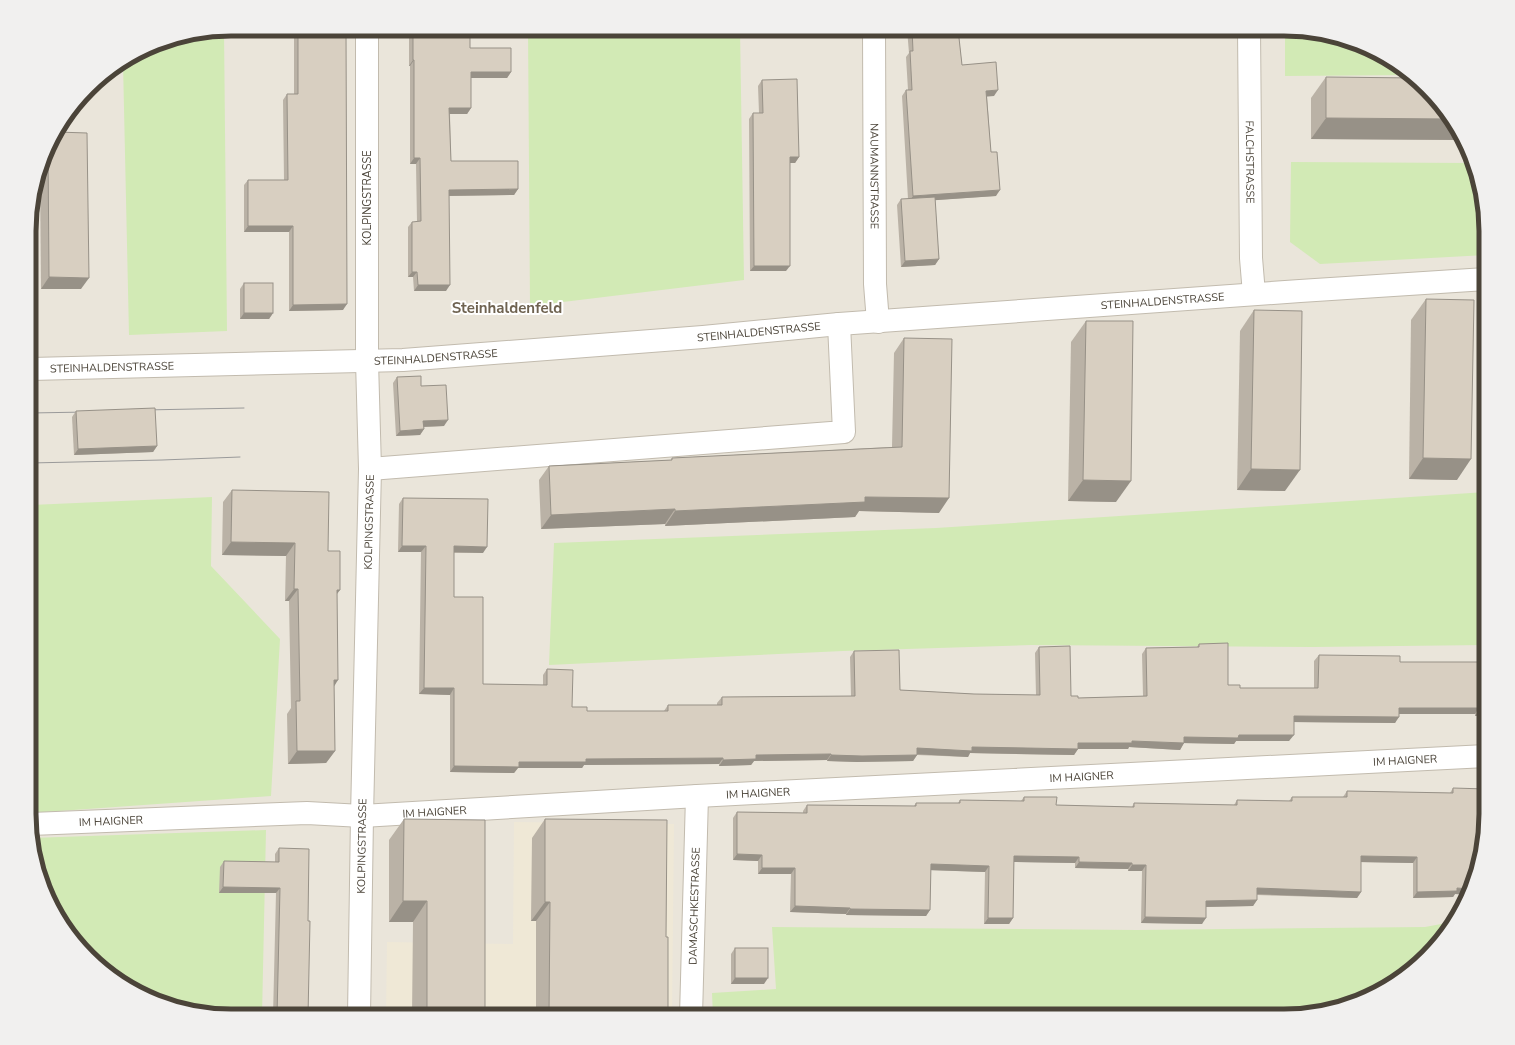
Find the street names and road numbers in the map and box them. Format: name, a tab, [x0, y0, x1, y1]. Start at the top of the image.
street label: FALCHSTRASSE	[1242, 120, 1258, 204]
street label: NAUMANNSTRASSE	[866, 123, 882, 229]
street label: KOLPINGSTRASSE	[360, 150, 375, 246]
street label: STEINHALDENSTRASSE	[1100, 289, 1225, 313]
street label: STEINHALDENSTRASSE	[696, 319, 821, 345]
street label: STEINHALDENSTRASSE	[374, 346, 498, 369]
street label: STEINHALDENSTRASSE	[50, 359, 174, 377]
street label: KOLPINGSTRASSE	[361, 474, 378, 570]
street label: IM HAIGNER	[1373, 751, 1438, 770]
street label: IM HAIGNER	[1049, 768, 1115, 786]
street label: IM HAIGNER	[726, 784, 791, 803]
street label: KOLPINGSTRASSE	[354, 798, 370, 894]
street label: IM HAIGNER	[402, 803, 468, 822]
street label: IM HAIGNER	[79, 813, 144, 830]
street label: DAMASCHKESTRASSE	[685, 847, 704, 965]

